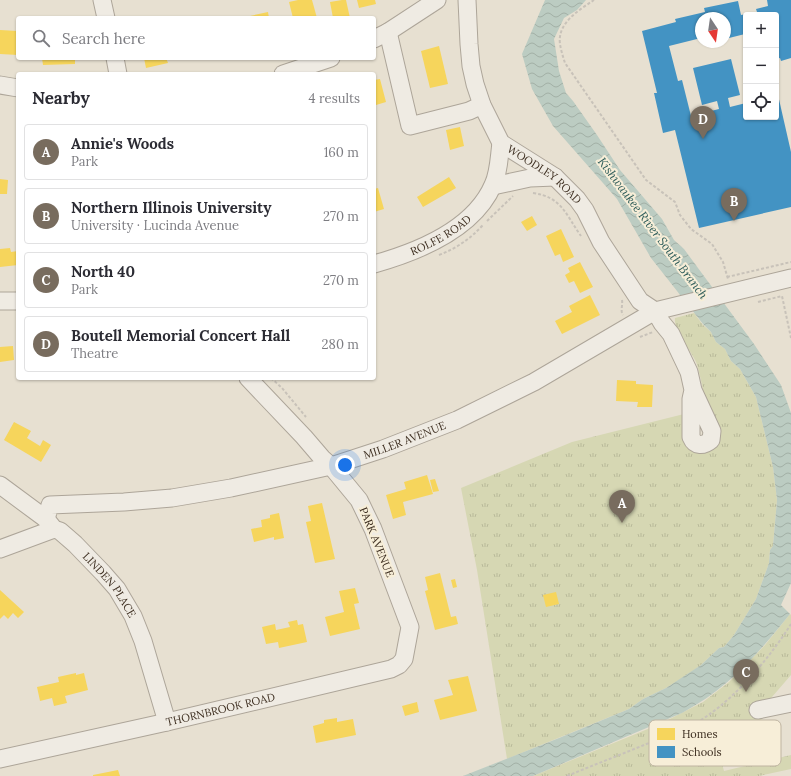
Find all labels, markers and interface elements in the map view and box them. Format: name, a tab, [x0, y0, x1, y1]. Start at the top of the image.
north arrow	[695, 12, 731, 48]
map controls	[743, 12, 779, 120]
button: +	[743, 12, 779, 48]
search box	[16, 16, 376, 60]
icon: search	[30, 27, 52, 49]
text: Search here	[62, 29, 145, 48]
button: −	[743, 48, 779, 84]
button: locate	[743, 84, 779, 120]
text: Nearby	[32, 87, 90, 109]
text: 4 results	[309, 90, 360, 107]
pin: D	[690, 106, 716, 139]
text: Annie's Woods	[71, 134, 174, 153]
street label: WOODLEY ROAD	[505, 142, 585, 207]
text: A	[42, 144, 50, 161]
text: 160 m	[324, 144, 359, 161]
text: Park	[71, 153, 98, 170]
water label: Kishwaukee River South Branch	[595, 154, 711, 302]
pin: B	[721, 188, 747, 221]
text: Northern Illinois University	[71, 198, 271, 217]
text: B	[42, 208, 50, 225]
text: 270 m	[323, 208, 359, 225]
street label: ROLFE ROAD	[408, 212, 474, 258]
text: University · Lucinda Avenue	[71, 217, 239, 234]
text: North 40	[71, 262, 135, 281]
text: C	[42, 272, 50, 289]
text: 270 m	[323, 272, 359, 289]
text: Park	[71, 281, 98, 298]
text: Boutell Memorial Concert Hall	[71, 326, 290, 345]
text: D	[41, 336, 51, 353]
text: 280 m	[322, 336, 359, 353]
text: Theatre	[71, 345, 118, 362]
street label: MILLER AVENUE	[362, 418, 448, 462]
your location	[335, 455, 355, 475]
pin: A	[609, 490, 635, 523]
street label: PARK AVENUE	[357, 505, 397, 579]
street label: LINDEN PLACE	[80, 549, 139, 620]
pin: C	[733, 659, 759, 692]
street label: THORNBROOK ROAD	[165, 690, 276, 729]
legend	[649, 720, 781, 766]
text: Homes	[682, 727, 718, 741]
text: Schools	[682, 745, 722, 759]

